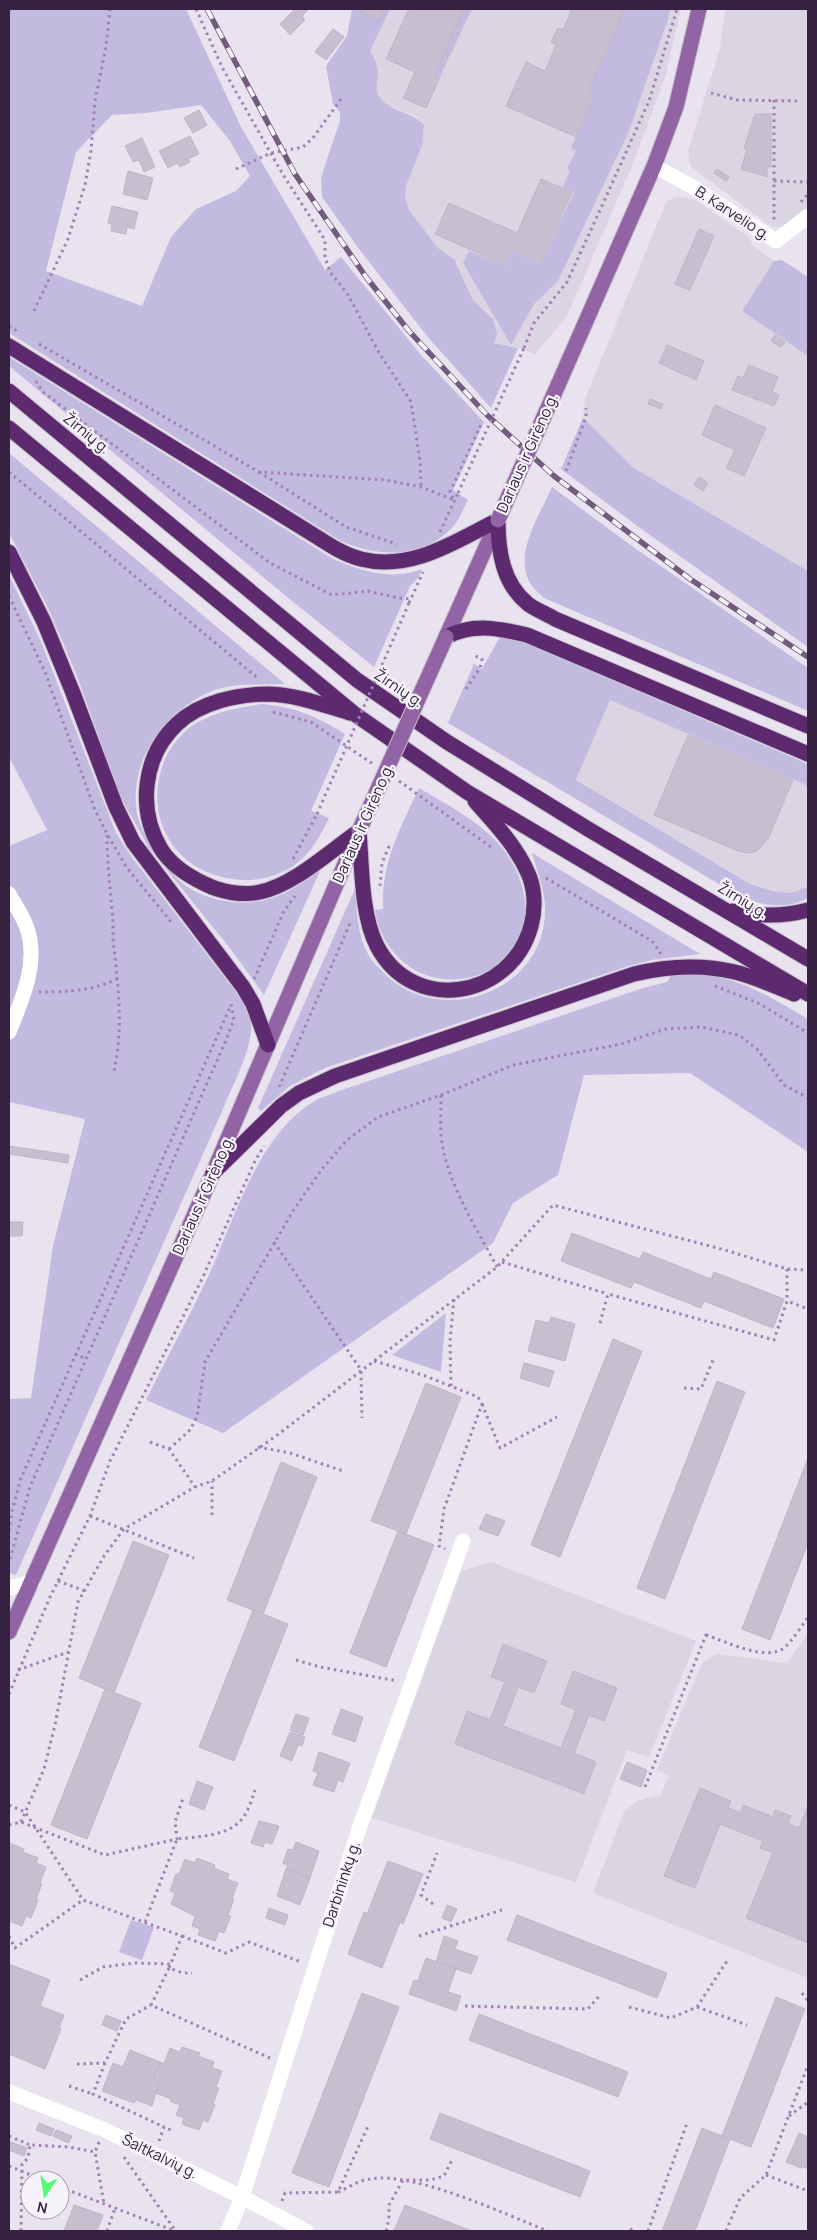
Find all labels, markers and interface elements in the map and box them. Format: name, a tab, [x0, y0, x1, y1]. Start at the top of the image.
street label: B. Karvelio g.	[691, 181, 775, 245]
street label: Dariaus ir Girėno g.	[491, 390, 563, 516]
street label: Žirnių g.	[59, 407, 115, 459]
street label: Žirnių g.	[370, 664, 428, 712]
street label: Dariaus ir Girėno g.	[327, 760, 399, 886]
street label: Žirnių g.	[714, 877, 772, 923]
street label: Dariaus ir Girėno g.	[167, 1132, 239, 1258]
street label: Darbininkų g.	[317, 1838, 365, 1930]
street label: Šaltkalvių g.	[119, 2129, 201, 2183]
north arrow	[20, 2170, 70, 2220]
text: N	[35, 2198, 49, 2219]

